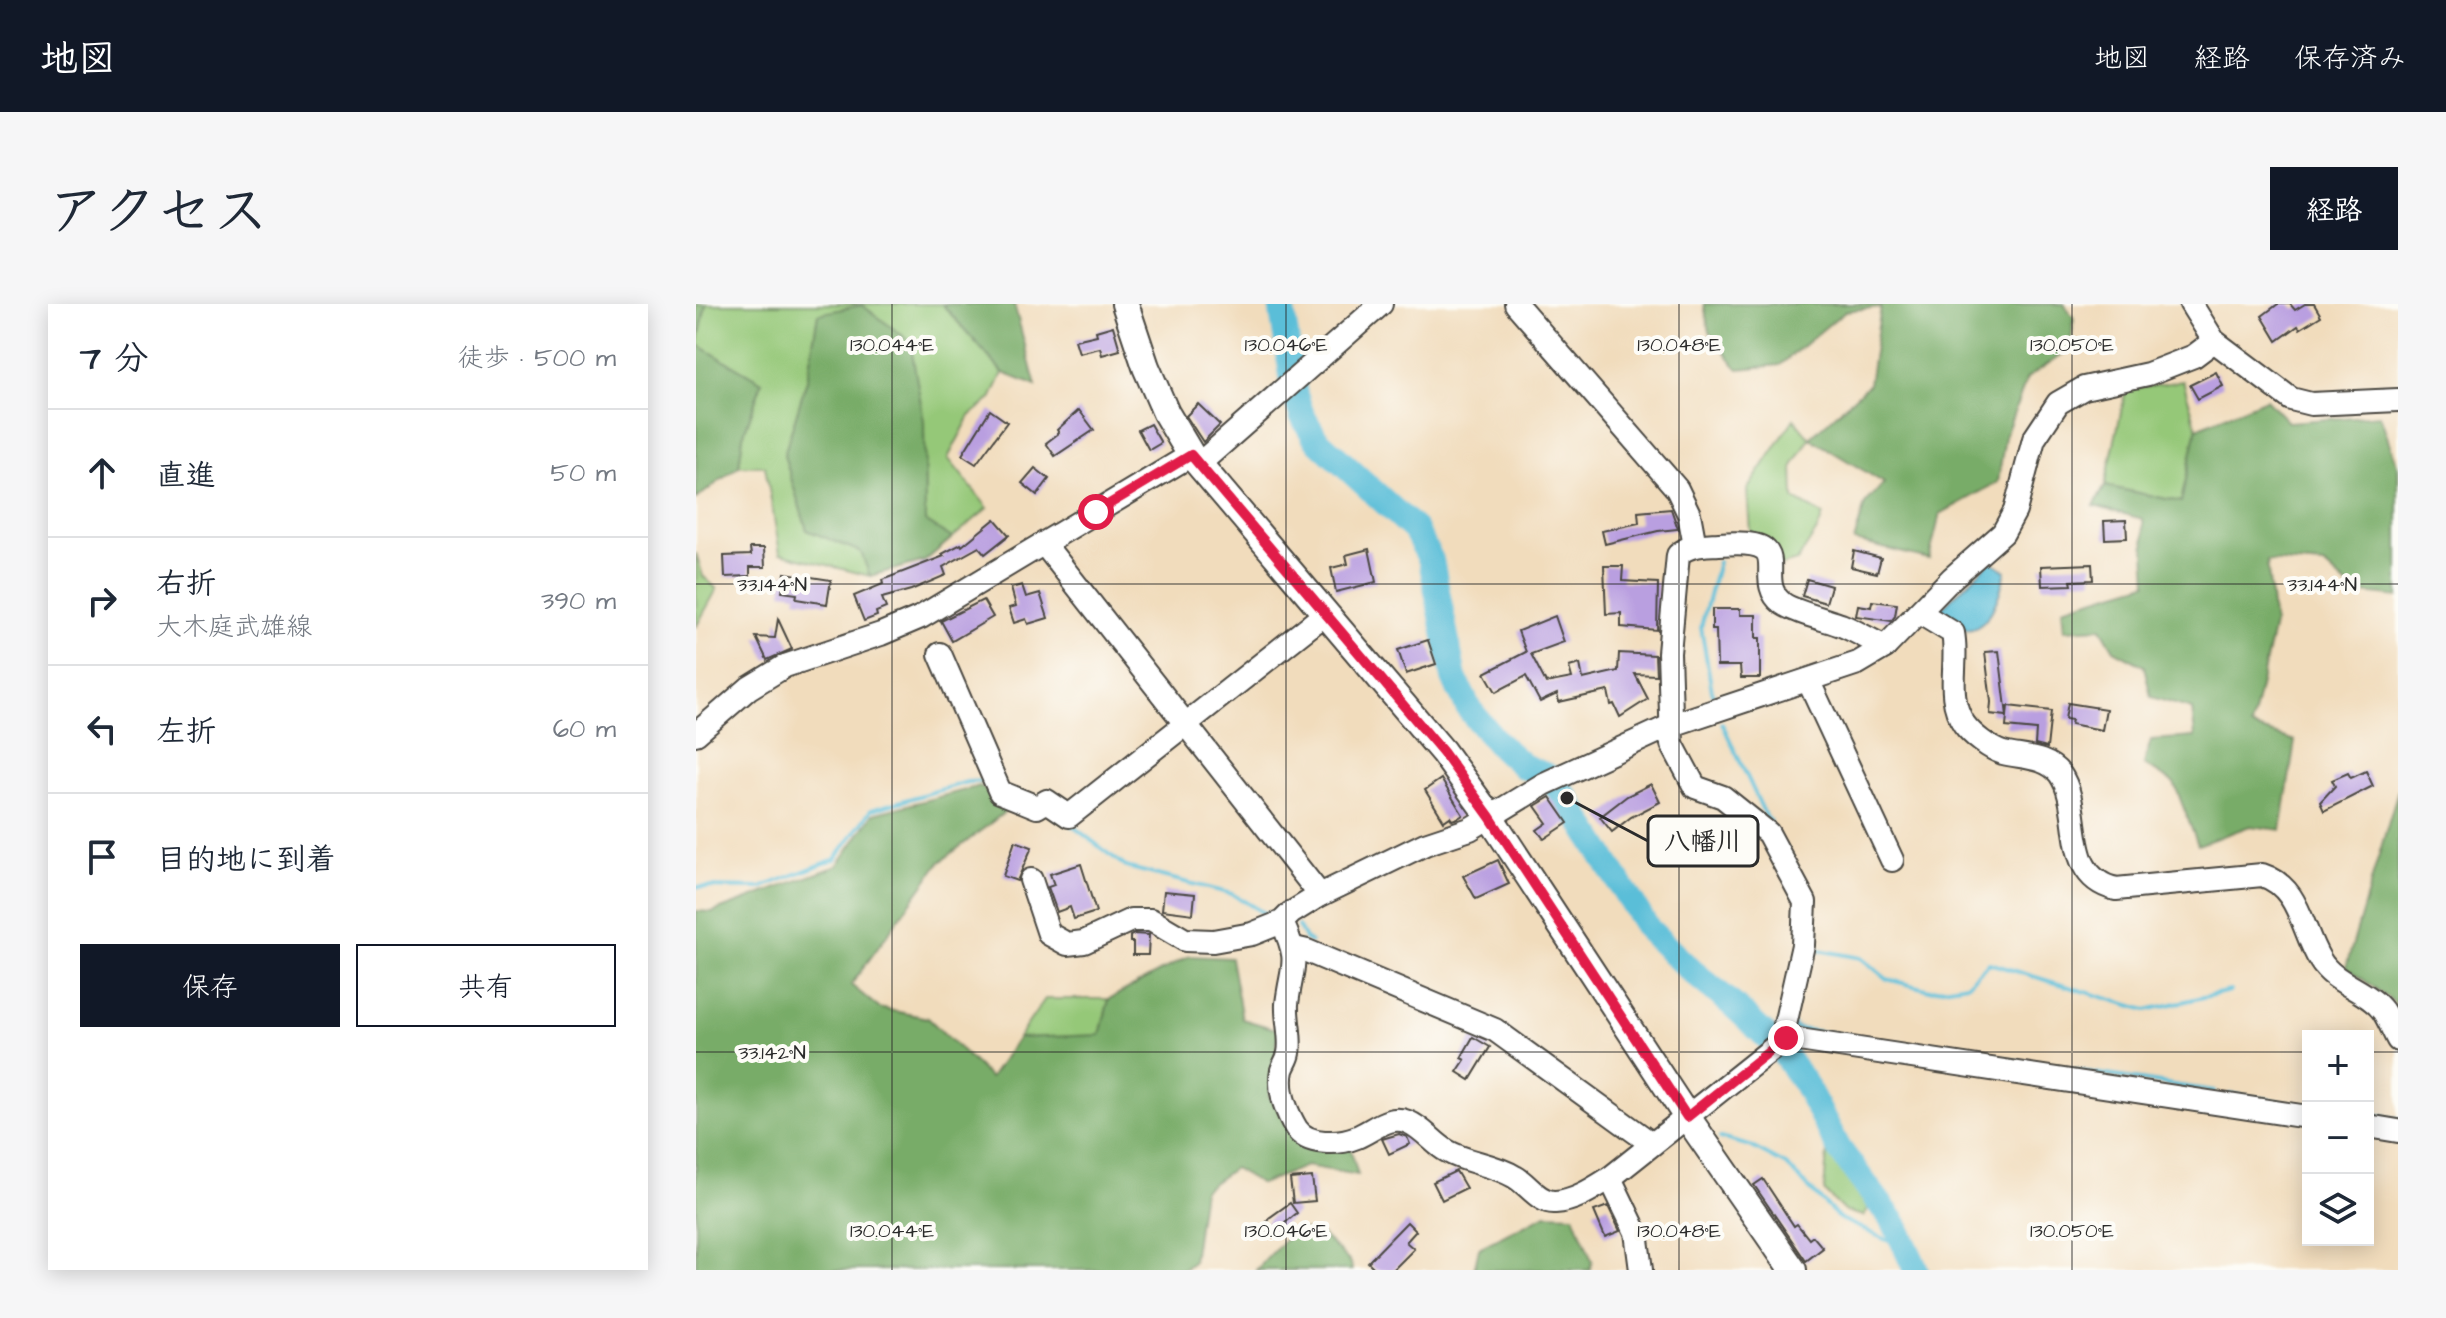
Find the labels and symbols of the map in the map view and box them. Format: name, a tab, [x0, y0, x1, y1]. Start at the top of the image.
text: 130.044°E	[850, 331, 934, 359]
text: 130.046°E	[1244, 331, 1328, 359]
text: 130.048°E	[1637, 331, 1721, 359]
text: 130.050°E	[2030, 331, 2114, 359]
route start	[1078, 494, 1114, 530]
text: 33.144°N	[737, 571, 807, 599]
text: 33.144°N	[2287, 571, 2357, 599]
callout: 八幡川	[1648, 816, 1758, 866]
text: 八幡川	[1664, 824, 1742, 860]
route end	[1768, 1020, 1804, 1056]
text: 33.142°N	[738, 1039, 806, 1067]
text: 130.044°E	[850, 1217, 934, 1245]
text: 130.046°E	[1244, 1217, 1328, 1245]
text: 130.048°E	[1637, 1217, 1721, 1245]
text: 130.050°E	[2030, 1217, 2114, 1245]

